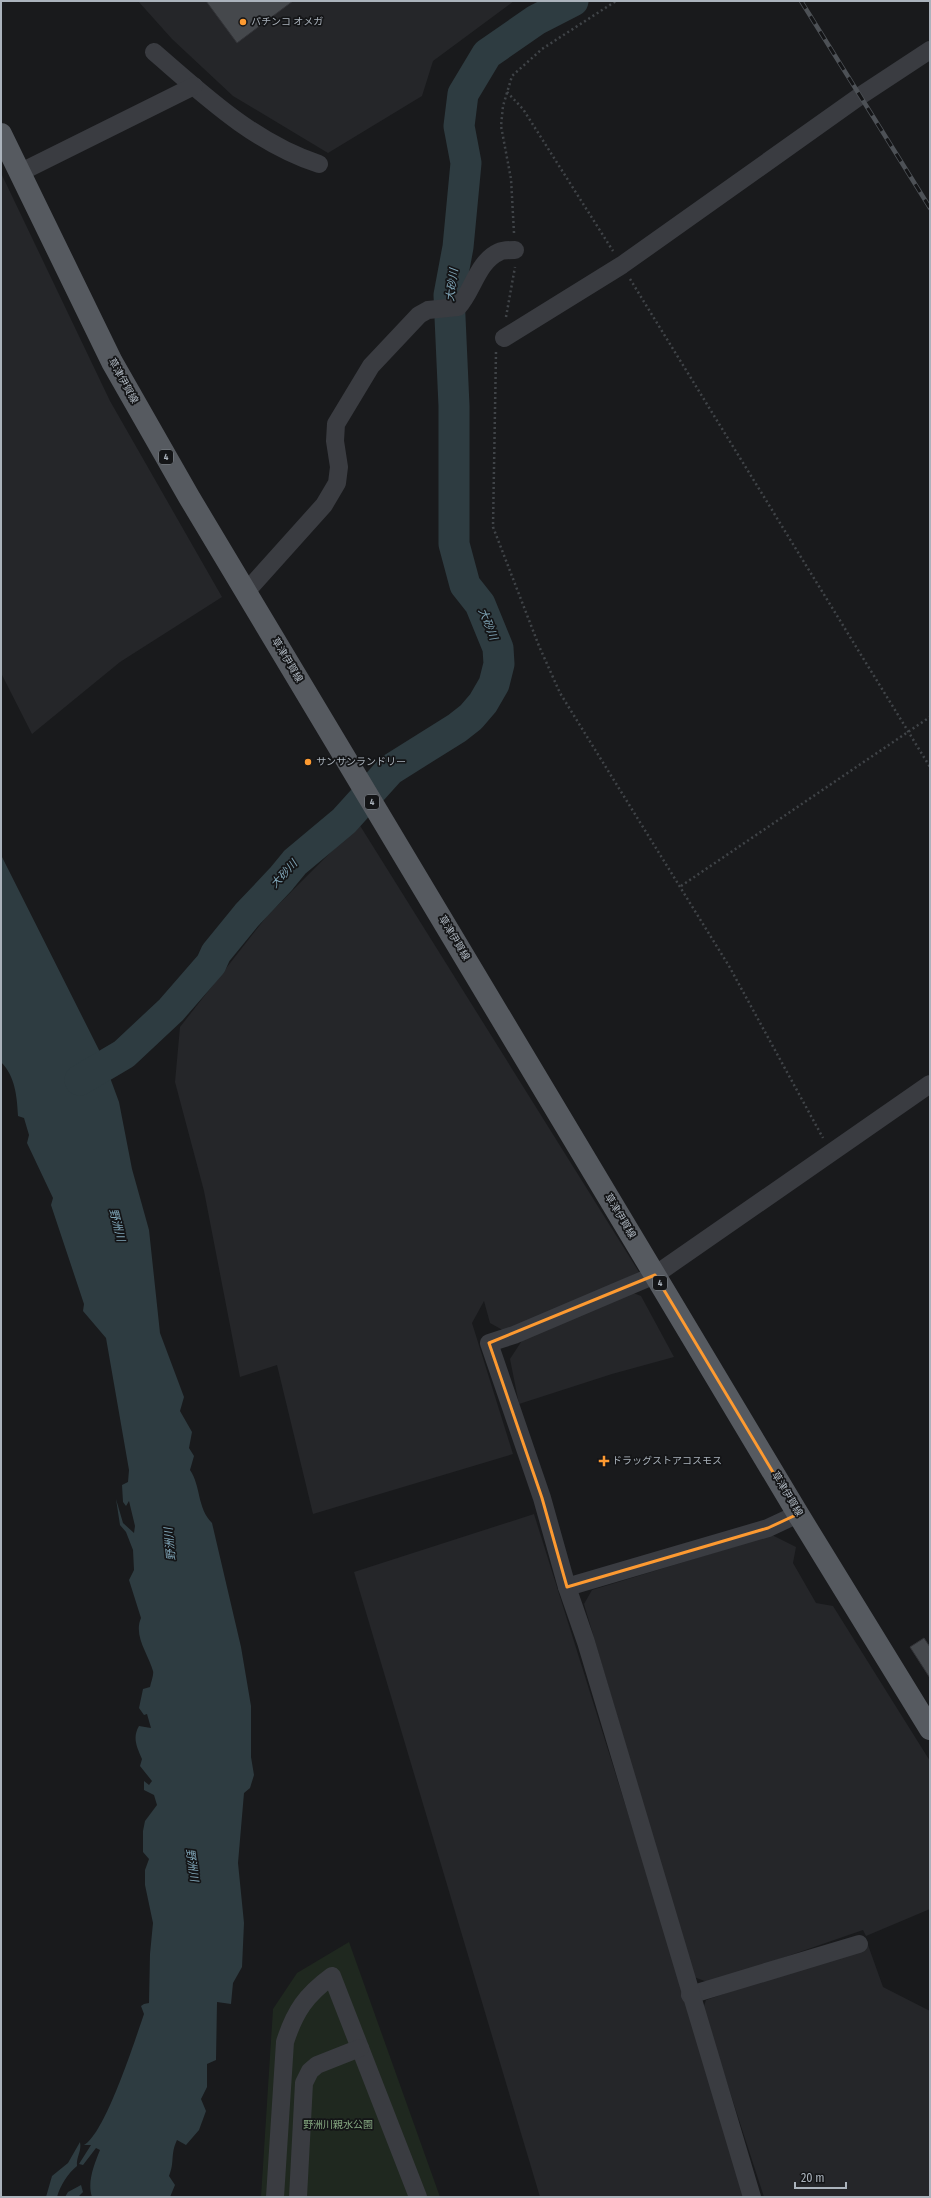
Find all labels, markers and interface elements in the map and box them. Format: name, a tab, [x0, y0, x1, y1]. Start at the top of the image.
place label: パチンコ オメガ	[251, 16, 323, 28]
marker: パチンコ オメガ	[238, 17, 248, 27]
water label: 大砂川	[444, 267, 461, 302]
street label: 草津伊賀線	[106, 356, 140, 406]
road number: 4	[159, 450, 173, 464]
water label: 大砂川	[476, 606, 501, 643]
street label: 草津伊賀線	[269, 635, 305, 685]
place label: サンサンランドリー	[316, 756, 406, 768]
marker: サンサンランドリー	[303, 757, 313, 767]
road number: 4	[365, 795, 379, 809]
water label: 大砂川	[268, 857, 301, 891]
street label: 草津伊賀線	[436, 913, 472, 963]
street label: 草津伊賀線	[602, 1191, 638, 1241]
water label: 野洲川	[107, 1207, 128, 1244]
road number: 4	[653, 1276, 667, 1290]
place label: ドラッグストアコスモス	[612, 1455, 722, 1467]
marker: ドラッグストアコスモス	[599, 1456, 609, 1466]
street label: 草津伊賀線	[769, 1469, 805, 1519]
water label: 野洲川	[162, 1526, 178, 1561]
water label: 野洲川	[183, 1848, 201, 1883]
park label: 野洲川親水公園	[303, 2119, 373, 2131]
scale bar	[795, 2164, 846, 2190]
text: 20 m	[801, 2171, 825, 2185]

